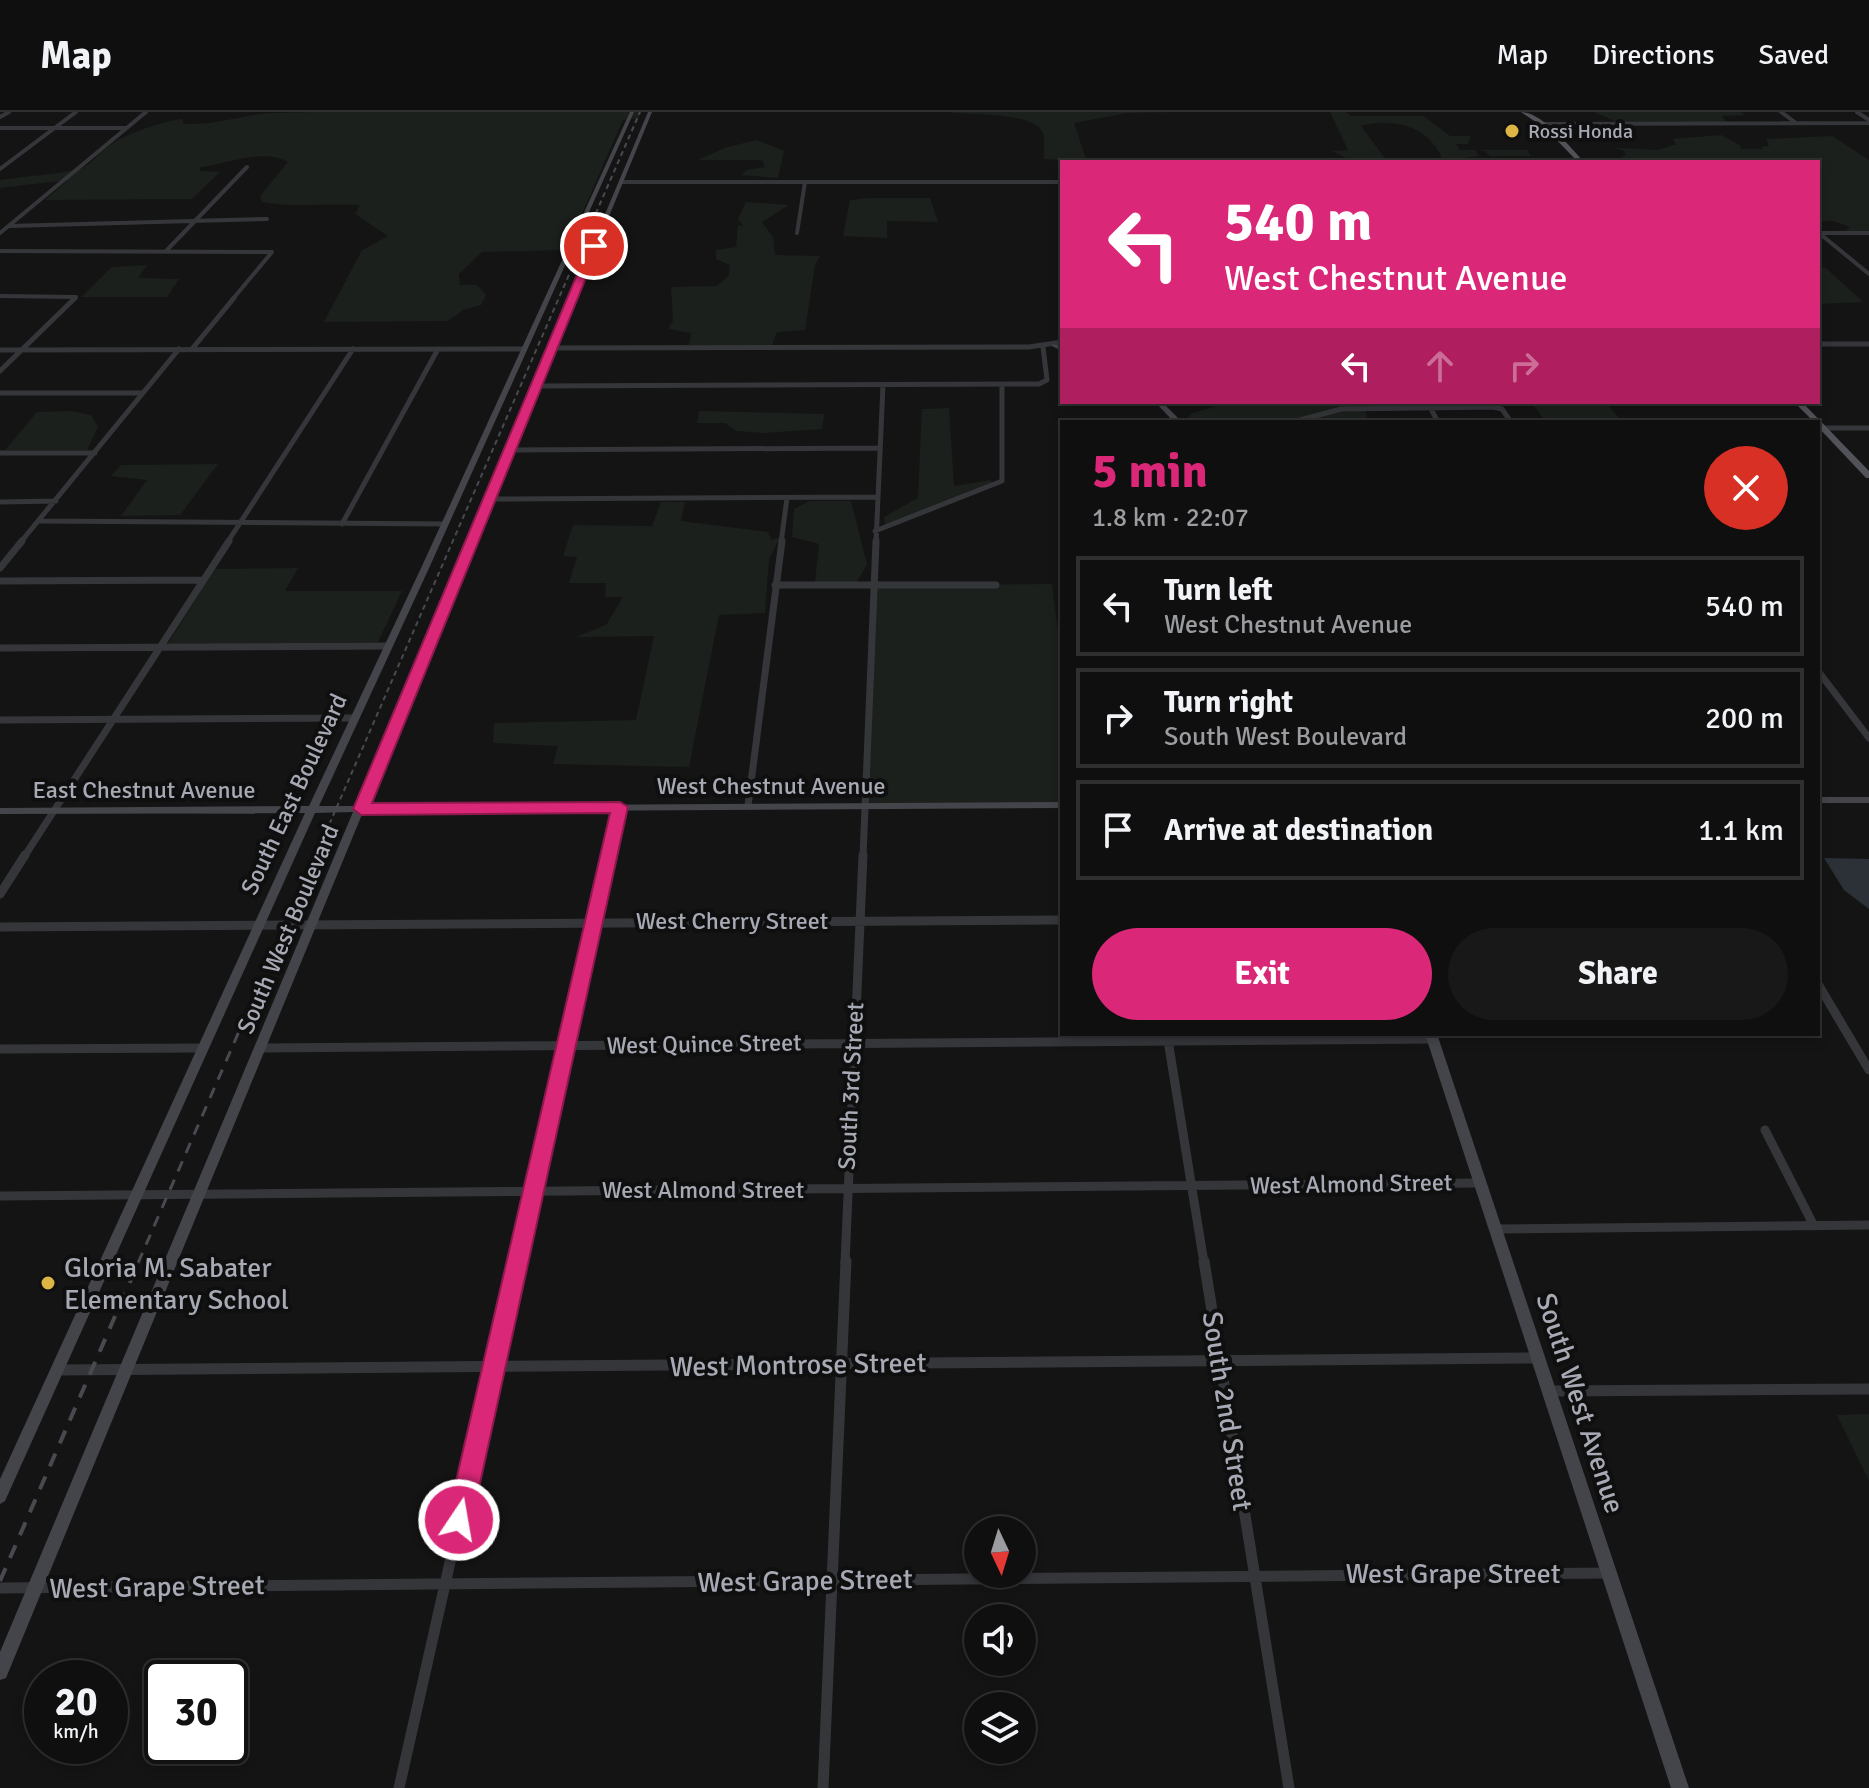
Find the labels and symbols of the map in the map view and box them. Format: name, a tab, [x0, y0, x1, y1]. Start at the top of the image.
place label: Rossi Honda	[1528, 119, 1633, 144]
marker: Rossi Honda	[1503, 122, 1521, 140]
pin	[560, 212, 628, 280]
street label: South East Boulevard	[234, 689, 354, 899]
street label: West Chestnut Avenue	[656, 771, 886, 801]
street label: East Chestnut Avenue	[32, 775, 256, 805]
street label: South West Boulevard	[230, 820, 346, 1038]
street label: West Cherry Street	[636, 906, 828, 936]
street label: South 3rd Street	[832, 1001, 870, 1171]
street label: West Quince Street	[606, 1027, 802, 1061]
street label: West Almond Street	[1250, 1167, 1452, 1201]
street label: West Almond Street	[602, 1175, 804, 1205]
place label: Gloria M. Sabater Elementary School	[64, 1251, 289, 1317]
marker: Gloria M. Sabater Elementary School	[39, 1274, 57, 1292]
street label: South West Avenue	[1528, 1289, 1632, 1518]
street label: South 2nd Street	[1195, 1309, 1260, 1513]
street label: West Montrose Street	[669, 1346, 927, 1384]
position arrow	[417, 1478, 501, 1562]
north arrow	[964, 1516, 1036, 1588]
street label: West Grape Street	[1345, 1557, 1561, 1591]
street label: West Grape Street	[697, 1562, 913, 1600]
street label: West Grape Street	[49, 1568, 265, 1606]
speed limit sign: 30	[144, 1660, 248, 1764]

